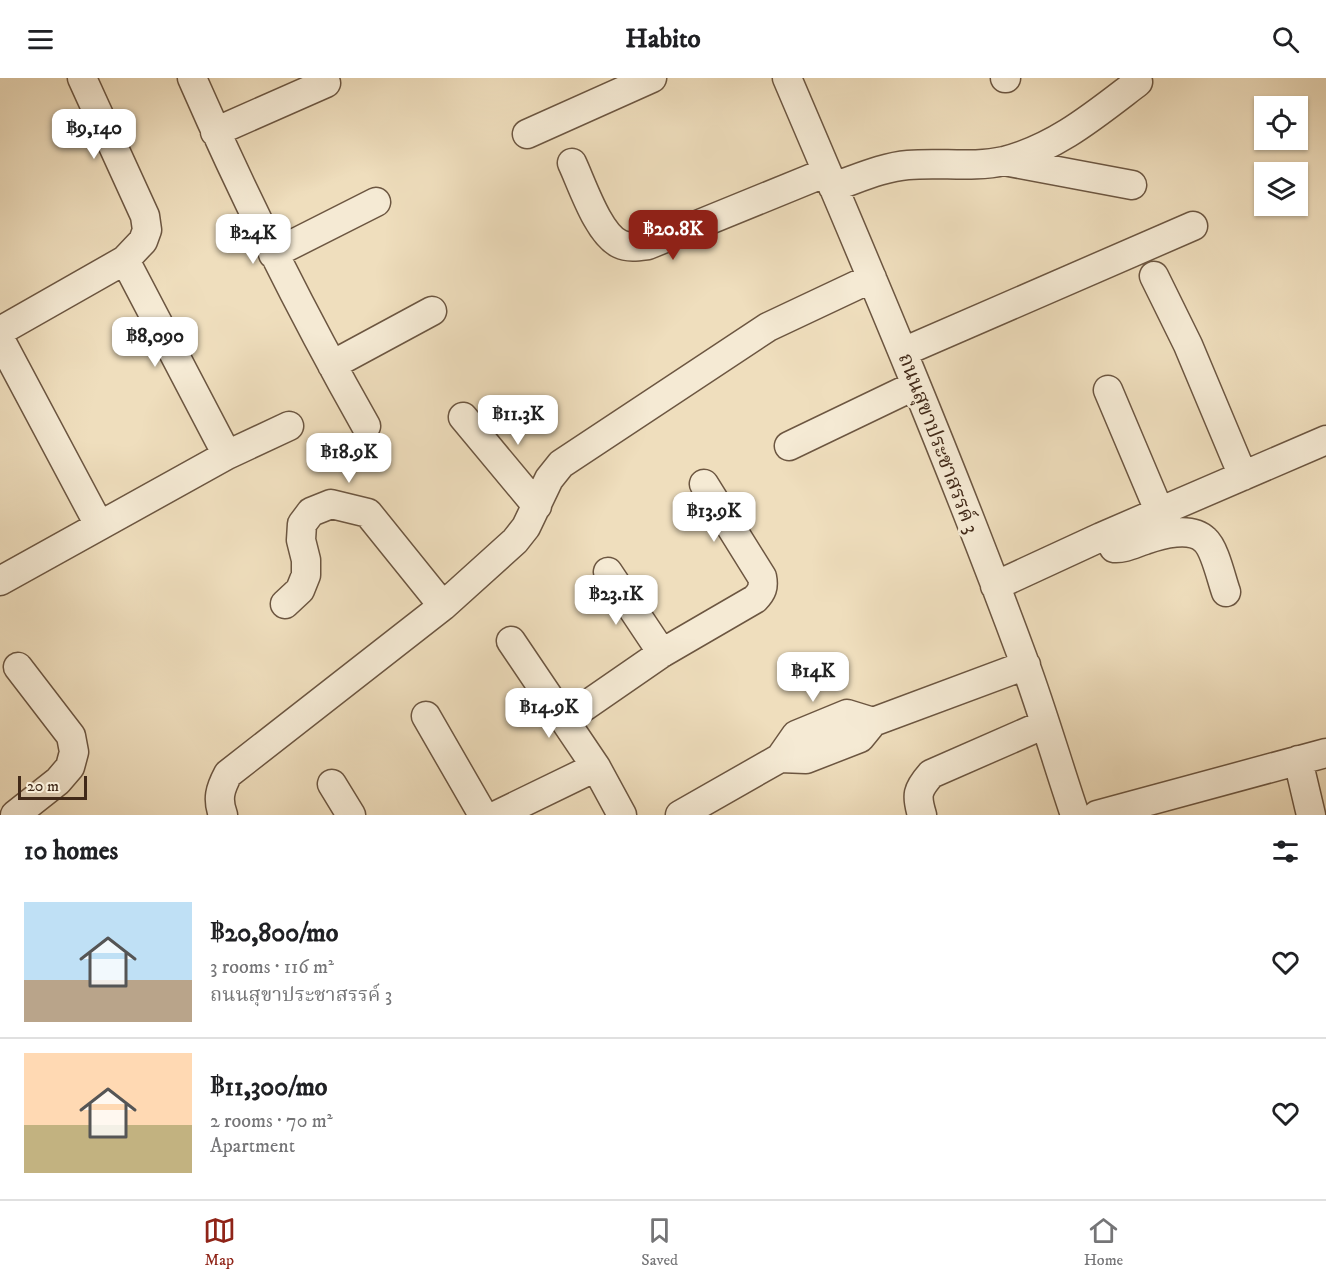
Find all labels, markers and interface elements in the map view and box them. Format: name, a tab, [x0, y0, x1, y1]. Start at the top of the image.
text: Habito	[625, 22, 701, 56]
icon: menu	[24, 23, 57, 56]
icon: search	[1269, 23, 1302, 56]
map controls	[1254, 96, 1308, 216]
button: locate	[1254, 96, 1308, 150]
pin: ฿9,140	[45, 109, 143, 160]
text: ฿9,140	[66, 116, 122, 141]
button: layers	[1254, 162, 1308, 216]
pin: ฿20.8K	[624, 210, 722, 261]
pin: ฿24K	[217, 214, 289, 265]
text: ฿20.8K	[643, 217, 703, 242]
text: ฿24K	[230, 221, 276, 246]
pin: ฿8,090	[106, 317, 204, 368]
text: ฿8,090	[126, 324, 184, 349]
street label: ถนนสุขาประชาสรรค์ 3	[892, 349, 985, 537]
pin: ฿11.3K	[469, 395, 567, 446]
text: ฿11.3K	[492, 402, 544, 427]
pin: ฿18.9K	[300, 433, 398, 484]
text: ฿18.9K	[320, 440, 378, 465]
pin: ฿13.9K	[665, 492, 763, 543]
text: ฿13.9K	[687, 499, 741, 524]
pin: ฿23.1K	[567, 575, 665, 626]
text: ฿23.1K	[589, 582, 643, 607]
pin: ฿14K	[777, 652, 849, 703]
text: ฿14K	[791, 659, 835, 684]
pin: ฿14.9K	[500, 688, 598, 739]
text: ฿14.9K	[519, 695, 579, 720]
scale bar	[18, 773, 87, 800]
text: 20 m	[27, 776, 59, 796]
text: 10 homes	[24, 835, 118, 868]
icon: filters	[1269, 835, 1302, 868]
text: ฿20,800/mo	[210, 917, 338, 950]
icon: home	[72, 926, 144, 998]
icon: heart	[1269, 946, 1302, 979]
text: 3 rooms · 116 m²	[210, 955, 334, 980]
text: ถนนสุขาประชาสรรค์ 3	[210, 983, 392, 1008]
text: ฿11,300/mo	[210, 1071, 327, 1104]
icon: home	[72, 1077, 144, 1149]
icon: heart	[1269, 1097, 1302, 1130]
text: 2 rooms · 70 m²	[210, 1109, 333, 1134]
text: Apartment	[210, 1134, 295, 1159]
tab: Map	[203, 1214, 236, 1270]
tab: Saved	[641, 1214, 678, 1270]
tab: Home	[1084, 1214, 1123, 1270]

